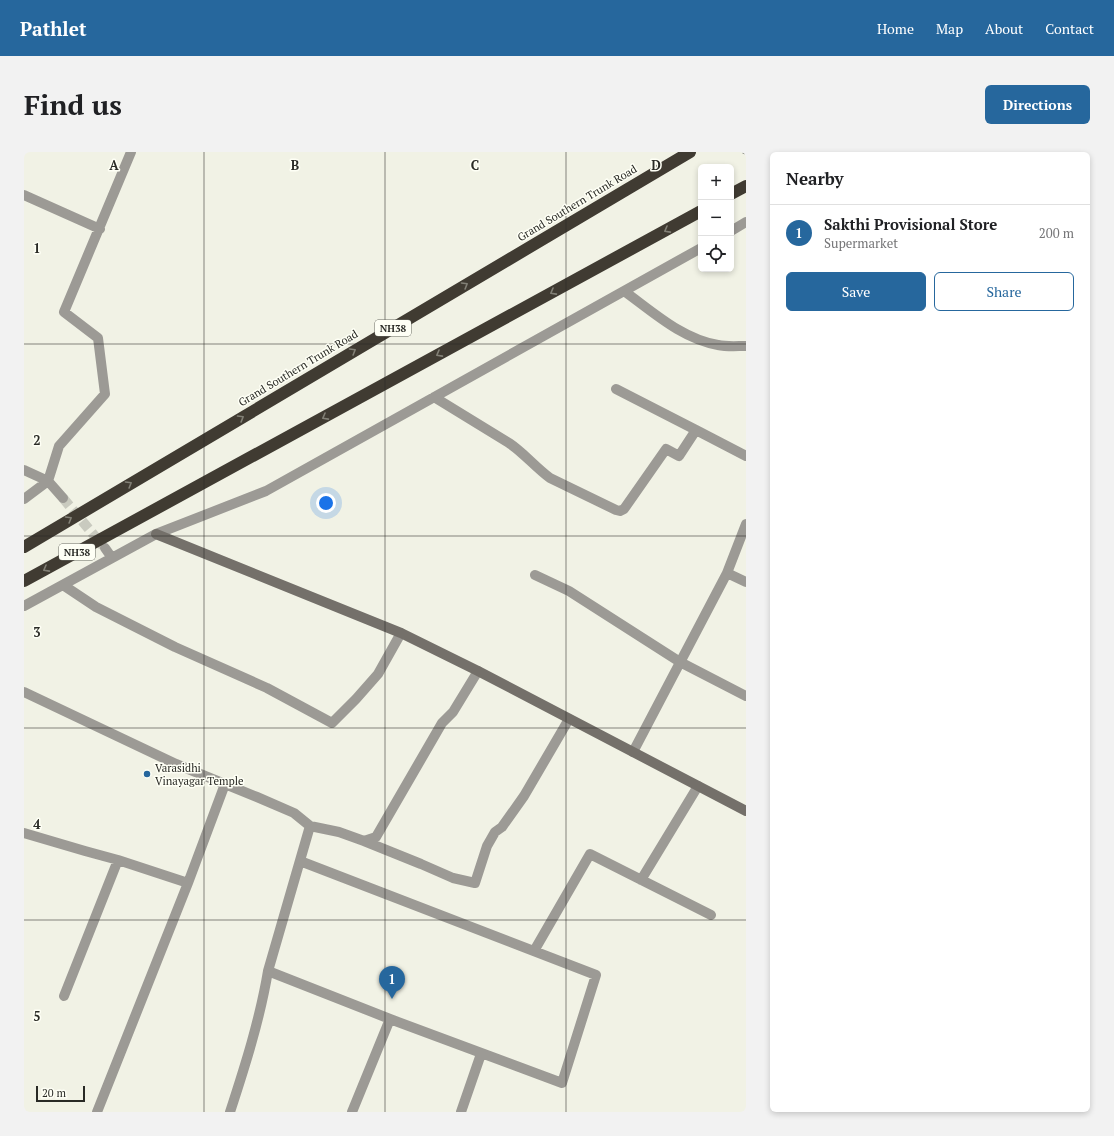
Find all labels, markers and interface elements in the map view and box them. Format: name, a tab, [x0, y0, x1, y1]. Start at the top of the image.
text: Pathlet	[20, 16, 86, 41]
text: Home	[877, 19, 914, 38]
text: Map	[936, 19, 963, 38]
text: About	[985, 19, 1023, 38]
text: Contact	[1045, 19, 1094, 38]
button: Directions	[985, 85, 1090, 124]
text: Find us	[24, 86, 122, 123]
text: A	[109, 156, 119, 174]
text: B	[291, 156, 299, 174]
text: C	[471, 156, 479, 174]
text: D	[651, 156, 661, 174]
street label: Grand Southern Trunk Road	[515, 162, 639, 244]
map controls	[698, 164, 734, 272]
button: +	[698, 164, 734, 200]
text: Nearby	[786, 167, 844, 190]
button: −	[698, 200, 734, 236]
text: Sakthi Provisional Store	[824, 214, 997, 234]
text: 1	[795, 224, 803, 242]
text: 200 m	[1039, 224, 1074, 242]
one-way arrow	[664, 225, 671, 232]
text: Supermarket	[824, 234, 898, 252]
button: locate	[698, 236, 734, 272]
text: 1	[33, 239, 41, 257]
button: Save	[786, 272, 926, 311]
button: Share	[934, 272, 1074, 311]
one-way arrow	[461, 283, 468, 290]
one-way arrow	[550, 287, 557, 295]
road number: NH38	[375, 320, 411, 336]
street label: Grand Southern Trunk Road	[236, 327, 360, 409]
one-way arrow	[349, 349, 356, 356]
one-way arrow	[436, 350, 443, 357]
one-way arrow	[321, 412, 329, 419]
one-way arrow	[237, 415, 244, 422]
text: 2	[33, 431, 41, 449]
one-way arrow	[125, 481, 132, 488]
your location	[316, 493, 336, 513]
one-way arrow	[65, 517, 72, 524]
road number: NH38	[59, 544, 95, 560]
one-way arrow	[43, 564, 50, 571]
text: 3	[33, 623, 41, 641]
place label: Varasidhi Vinayagar Temple	[155, 761, 244, 788]
marker: Varasidhi Vinayagar Temple	[142, 769, 152, 779]
text: 4	[33, 815, 41, 833]
pin: 1	[379, 966, 405, 999]
text: 5	[33, 1007, 41, 1025]
scale bar	[36, 1084, 85, 1103]
text: 20 m	[42, 1086, 66, 1100]

